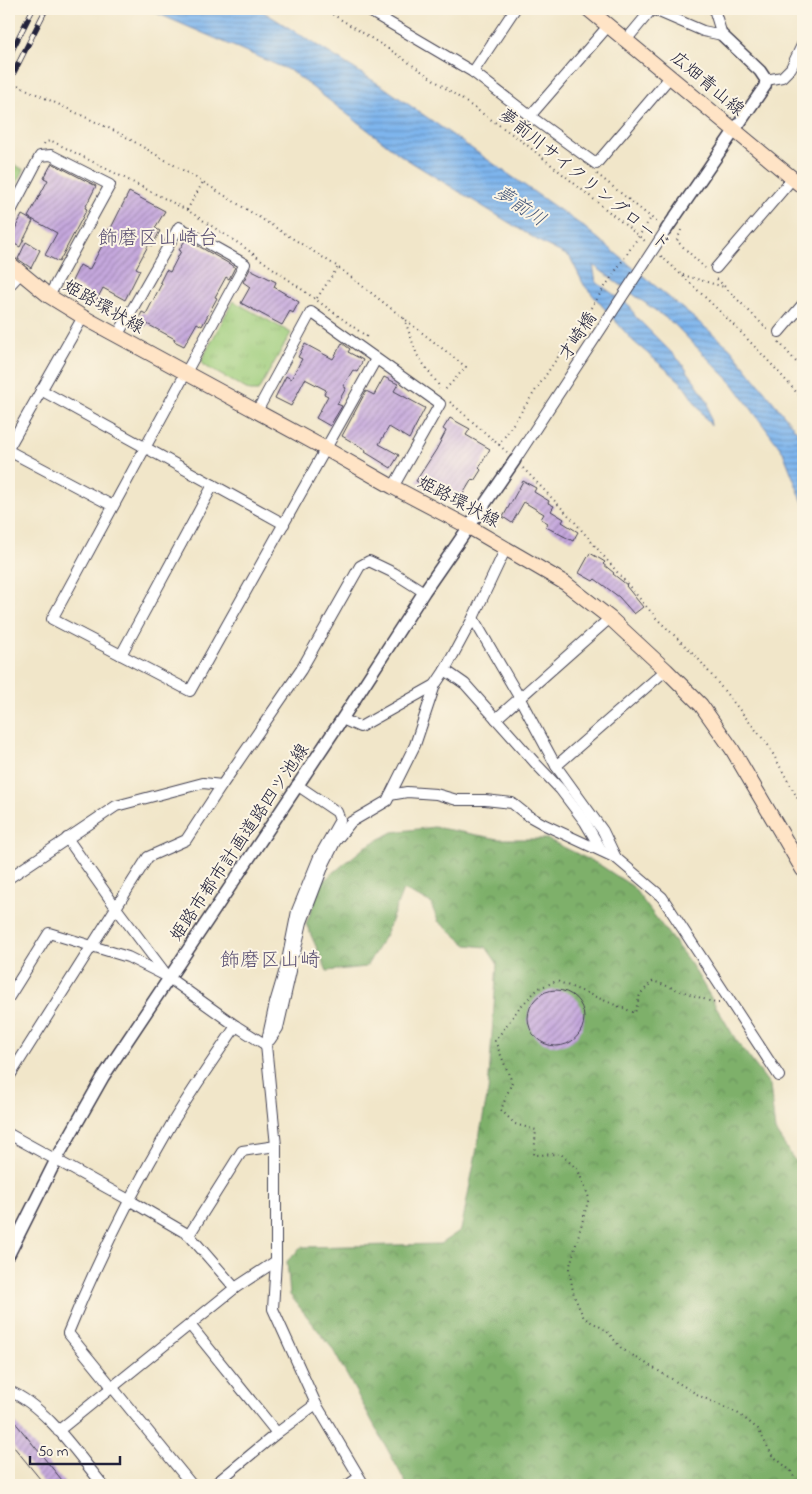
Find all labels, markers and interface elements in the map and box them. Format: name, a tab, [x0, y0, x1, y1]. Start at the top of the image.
street label: 広畑青山線	[664, 46, 750, 123]
street label: 夢前川サイクリングロード	[494, 103, 676, 255]
water label: 夢前川	[491, 180, 551, 230]
district label: 飾磨区山崎台	[98, 225, 218, 254]
street label: 姫路環状線	[58, 274, 148, 341]
street label: 才崎橋	[553, 307, 604, 367]
street label: 姫路環状線	[412, 470, 504, 535]
street label: 姫路市都市計画道路四ツ池線	[164, 739, 317, 947]
district label: 飾磨区山崎	[220, 947, 320, 976]
scale bar	[30, 1434, 120, 1466]
text: 50 m	[38, 1441, 69, 1463]

